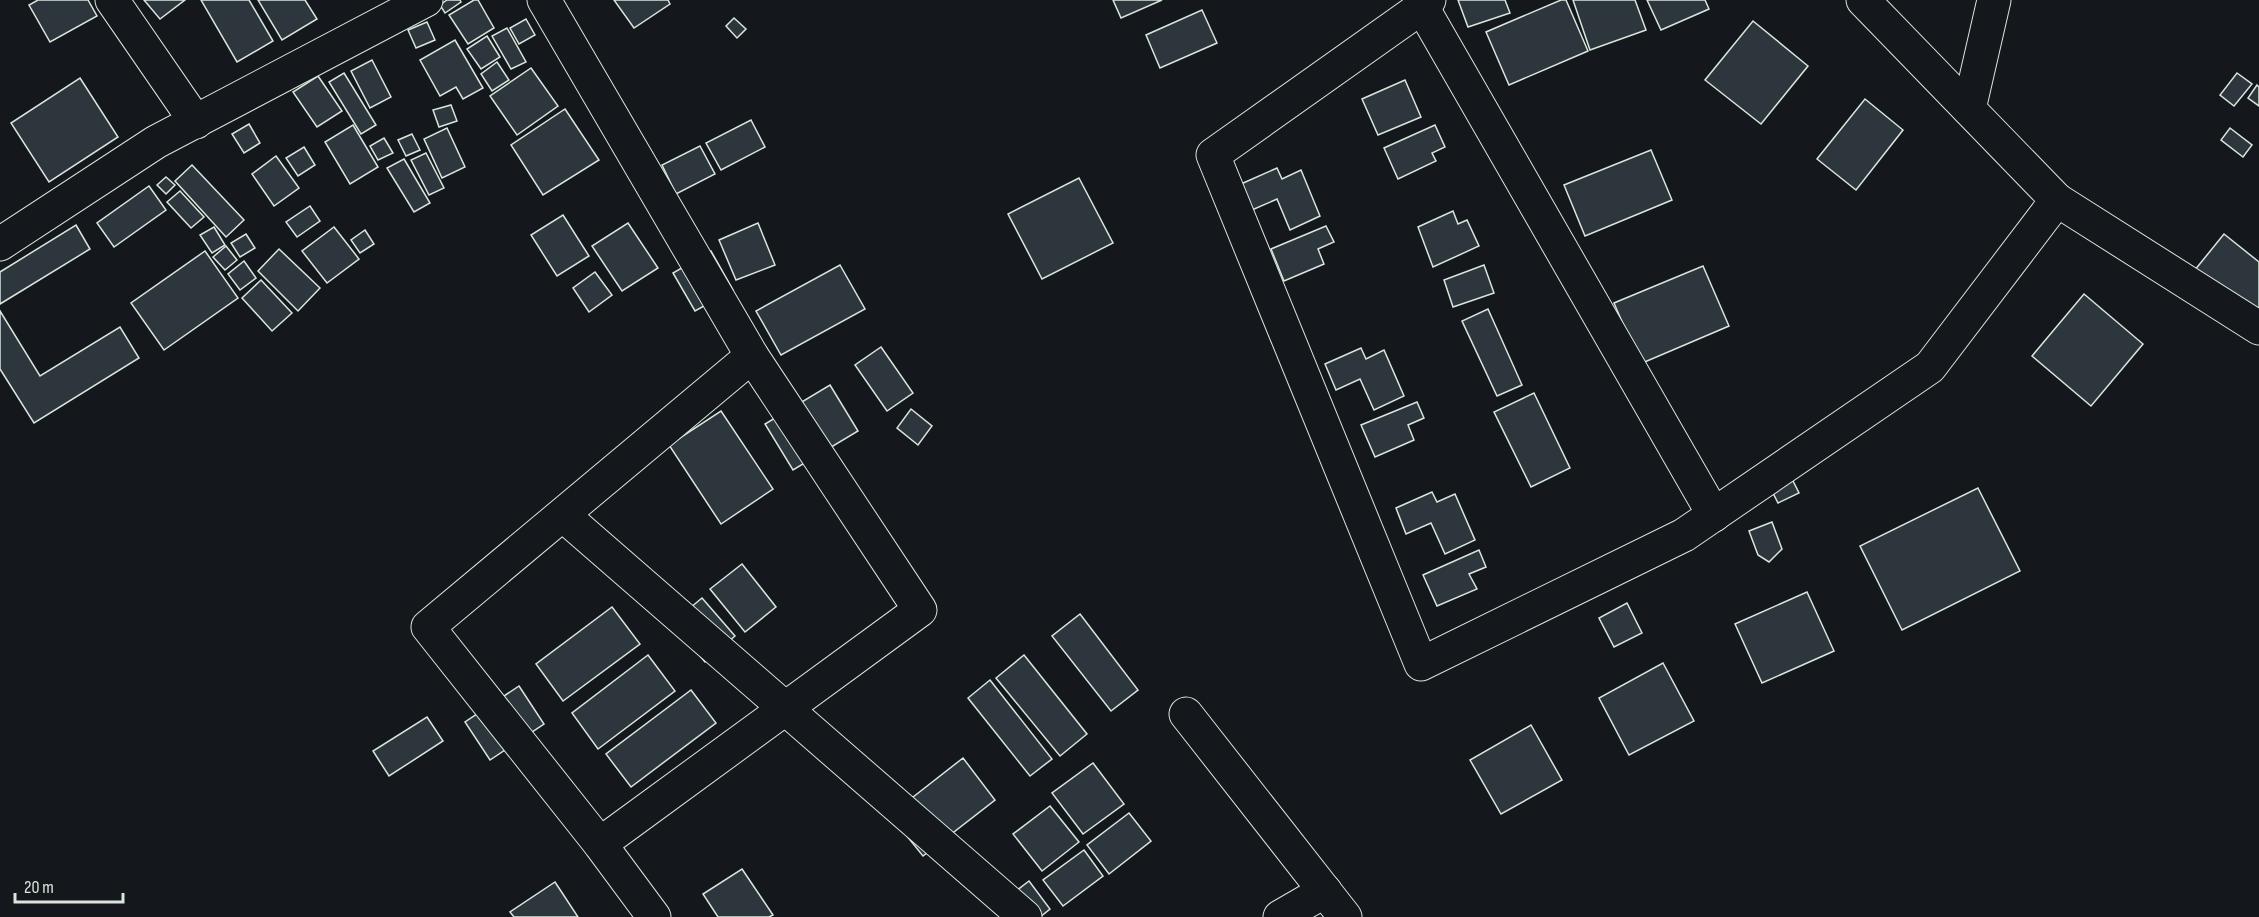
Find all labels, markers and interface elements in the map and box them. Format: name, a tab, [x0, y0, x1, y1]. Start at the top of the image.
scale bar	[15, 866, 123, 904]
text: 20 m	[24, 877, 54, 898]

